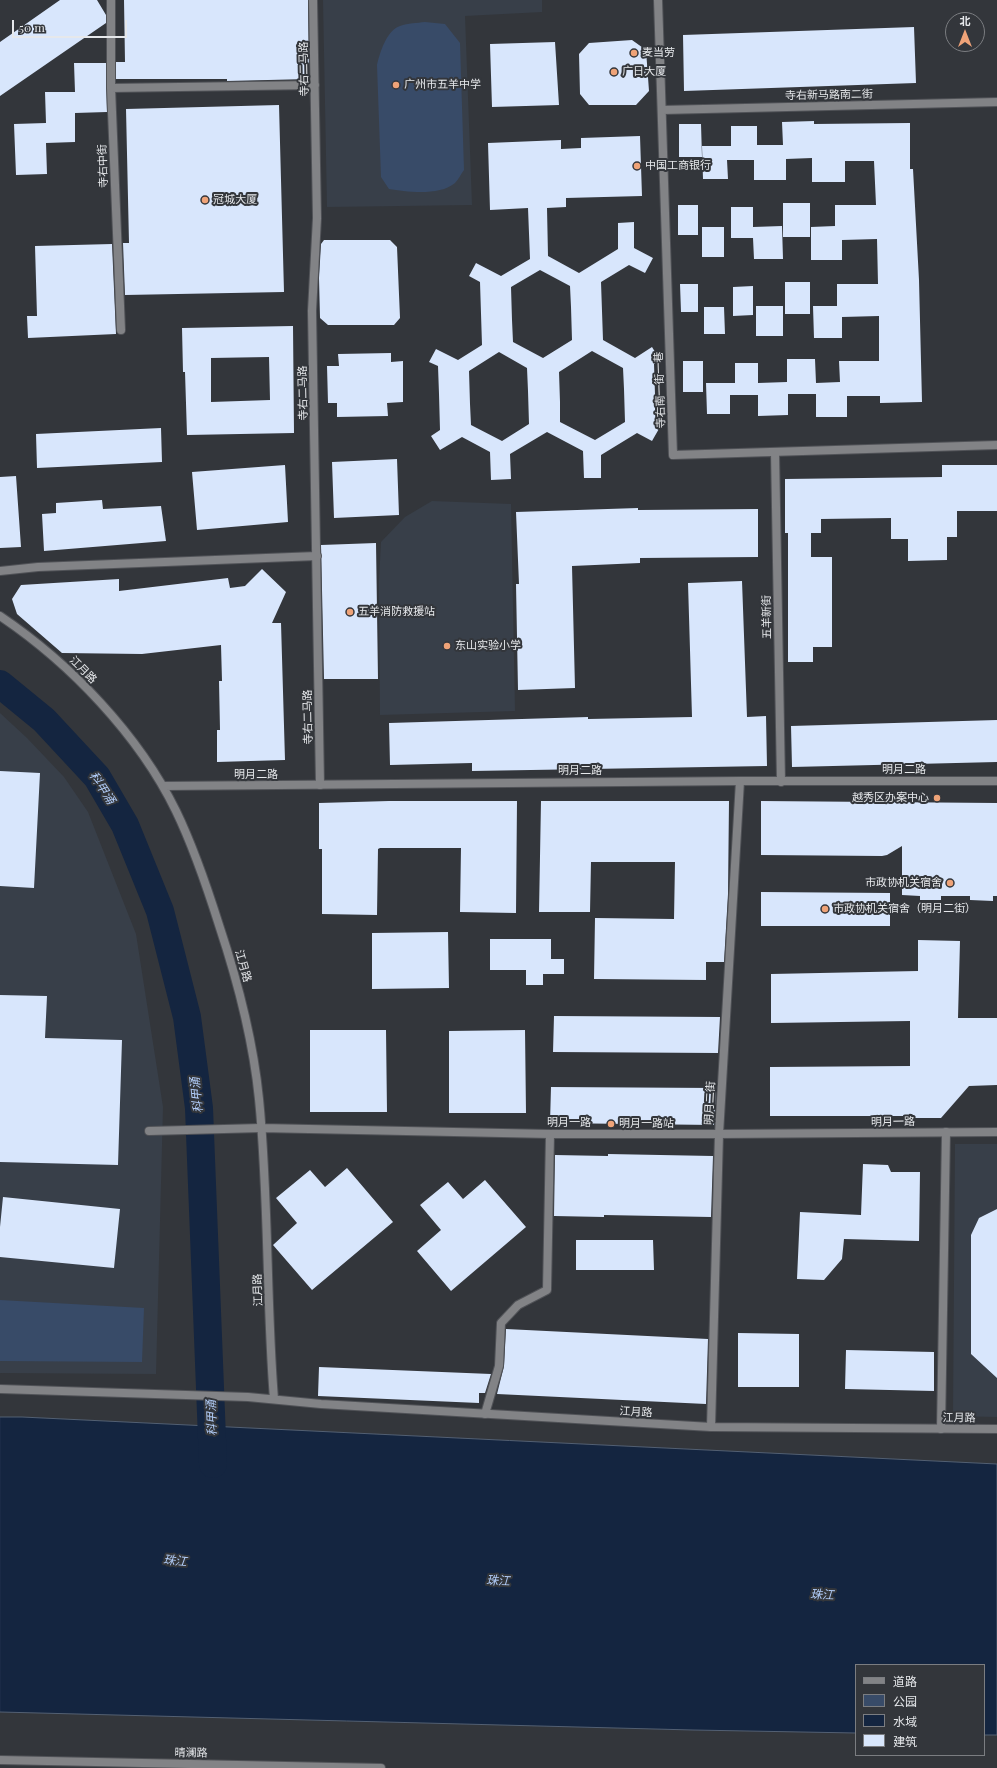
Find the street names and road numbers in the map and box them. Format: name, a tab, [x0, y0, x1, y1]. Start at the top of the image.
street label: 寺右二马路	[297, 41, 311, 97]
street label: 寺右新马路南二街	[785, 88, 873, 102]
street label: 寺右中街	[96, 144, 110, 188]
street label: 寺右南一街一巷	[652, 351, 668, 429]
street label: 寺右二马路	[296, 365, 310, 421]
street label: 五羊新街	[760, 595, 774, 639]
street label: 江月路	[67, 654, 99, 686]
street label: 寺右二马路	[301, 689, 315, 745]
street label: 明月二路	[882, 763, 926, 777]
street label: 明月二路	[558, 764, 602, 778]
street label: 明月二路	[234, 768, 278, 782]
street label: 江月路	[232, 948, 254, 984]
street label: 明月二街	[702, 1081, 718, 1125]
street label: 明月一路	[871, 1115, 915, 1129]
street label: 明月一路	[547, 1116, 591, 1130]
street label: 江月路	[251, 1273, 265, 1307]
street label: 江月路	[619, 1405, 653, 1419]
street label: 江月路	[942, 1411, 976, 1425]
street label: 晴澜路	[174, 1746, 208, 1760]

